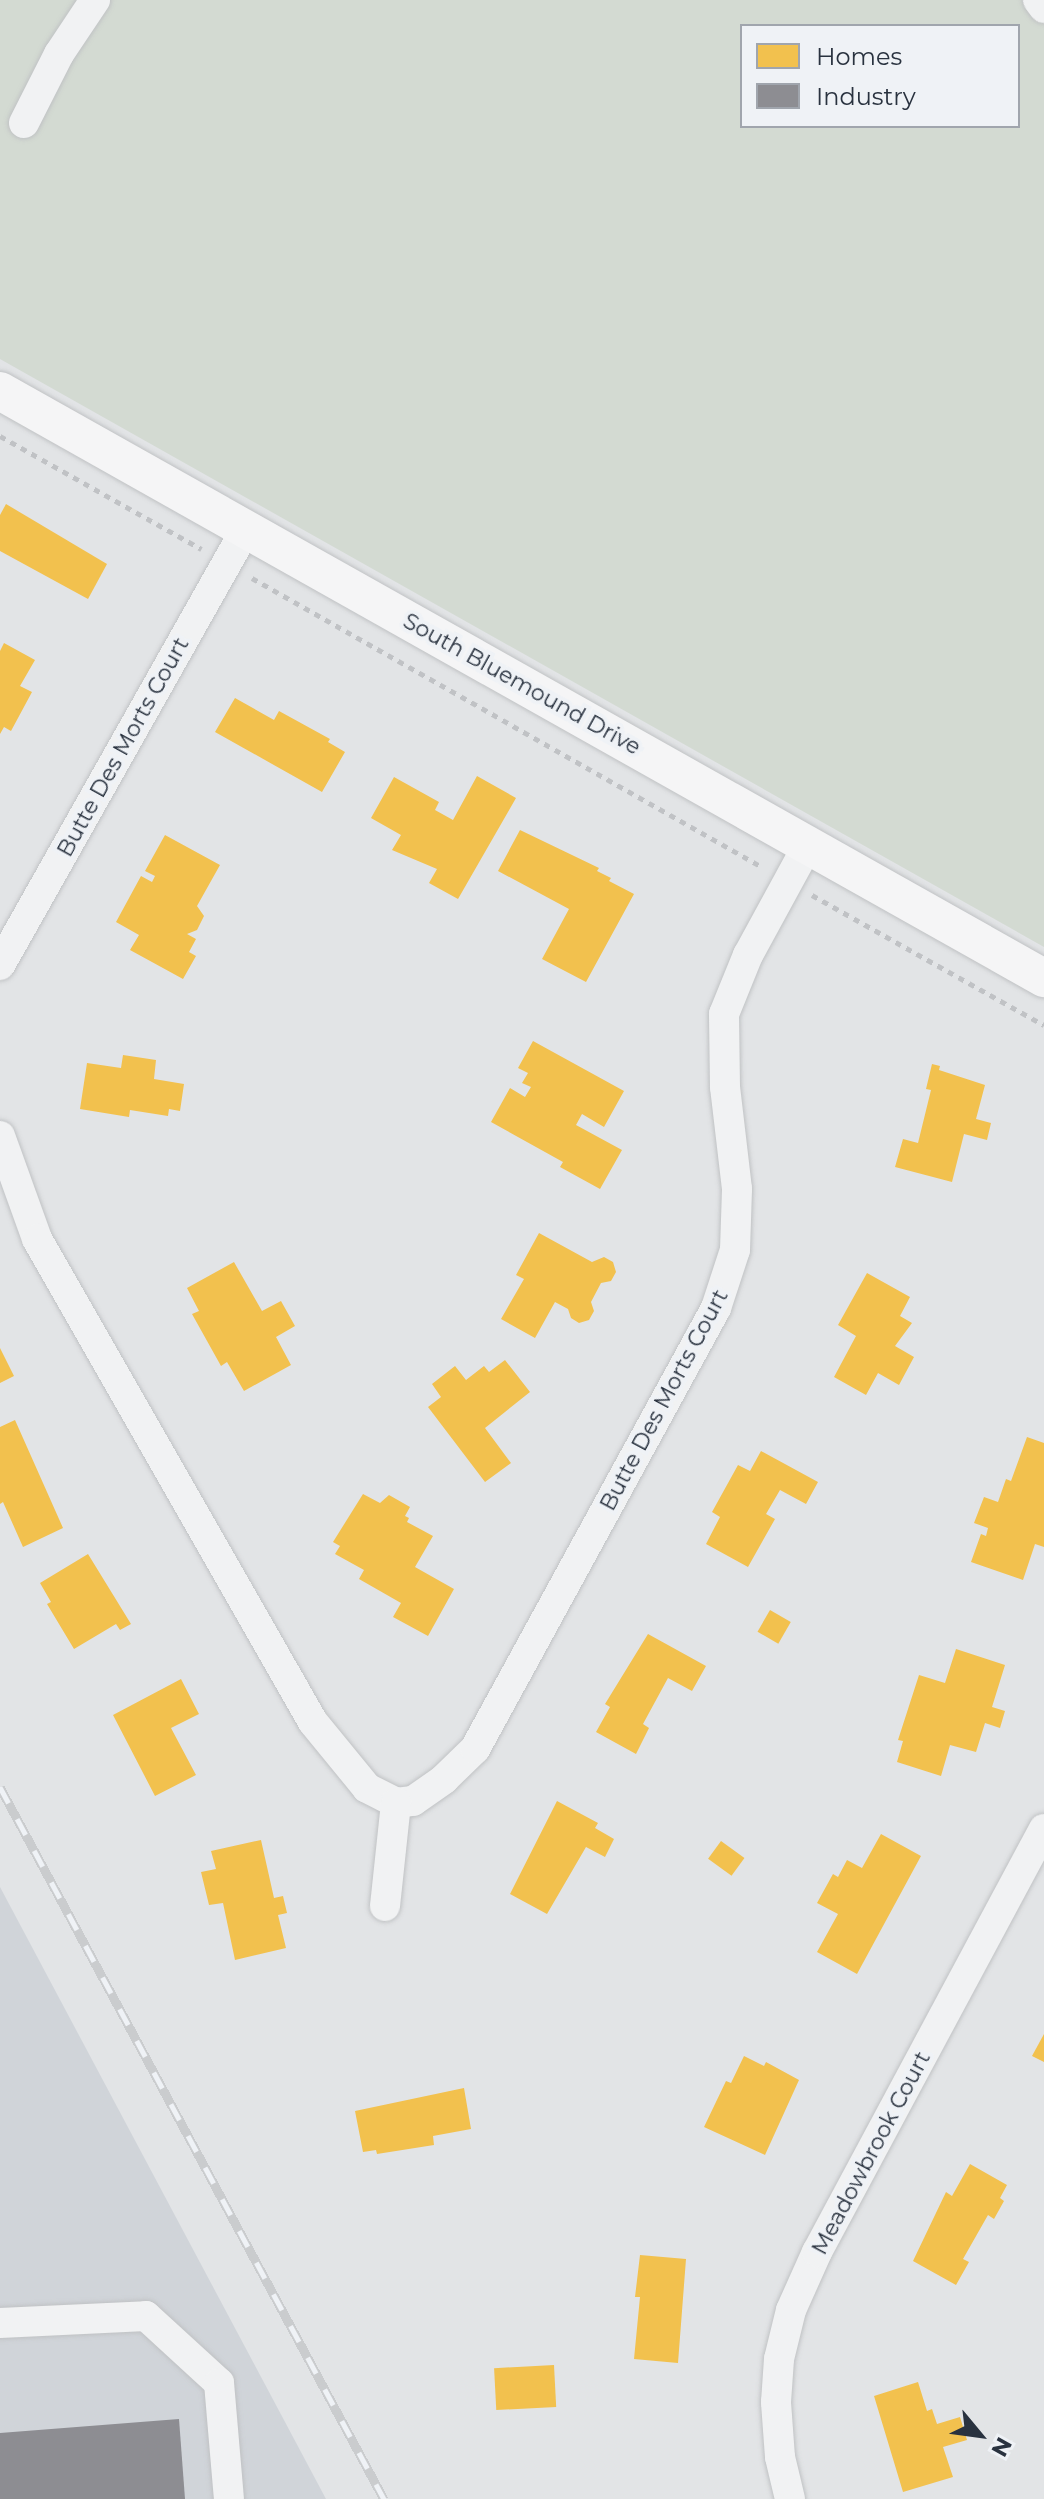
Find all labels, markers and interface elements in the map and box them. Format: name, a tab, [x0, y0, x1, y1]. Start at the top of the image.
legend	[740, 24, 1020, 128]
text: Homes	[816, 42, 902, 71]
text: Industry	[816, 82, 916, 111]
street label: South Bluemound Drive	[399, 608, 645, 760]
street label: Butte Des Morts Court	[52, 633, 194, 861]
street label: Butte Des Morts Court	[594, 1285, 734, 1515]
street label: Meadowbrook Court	[806, 2047, 936, 2259]
north arrow	[940, 2395, 1020, 2475]
text: N	[985, 2433, 1018, 2461]

